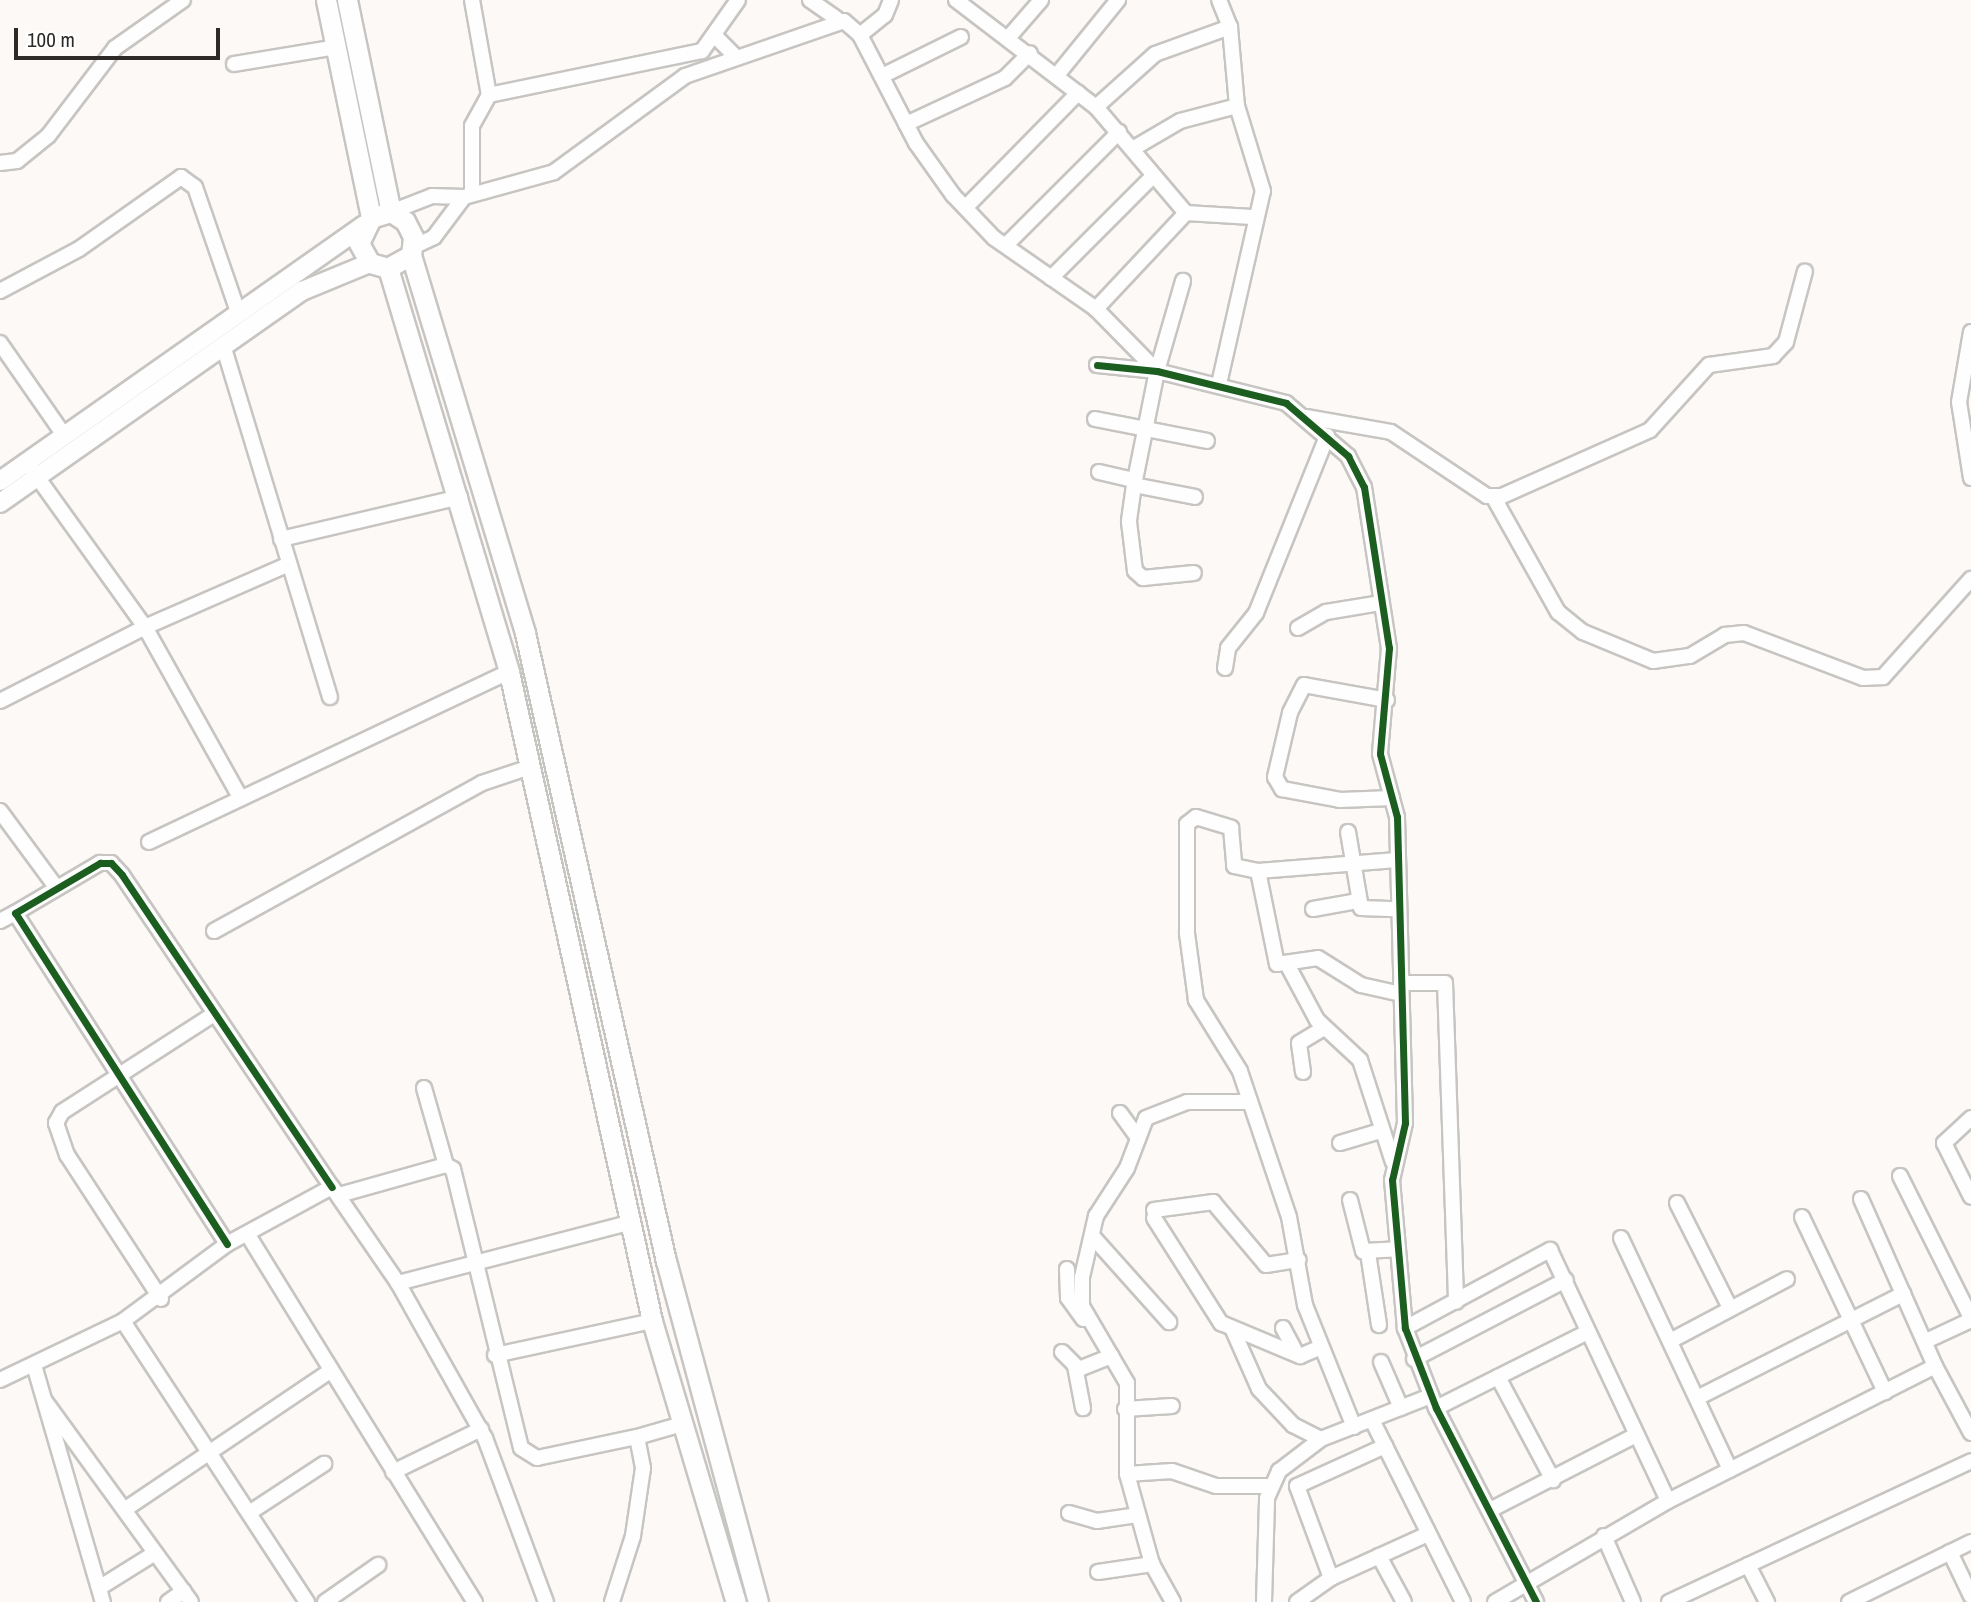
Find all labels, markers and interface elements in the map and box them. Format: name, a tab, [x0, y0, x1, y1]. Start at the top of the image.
scale bar	[18, 14, 224, 58]
text: 100 m	[27, 25, 75, 54]

